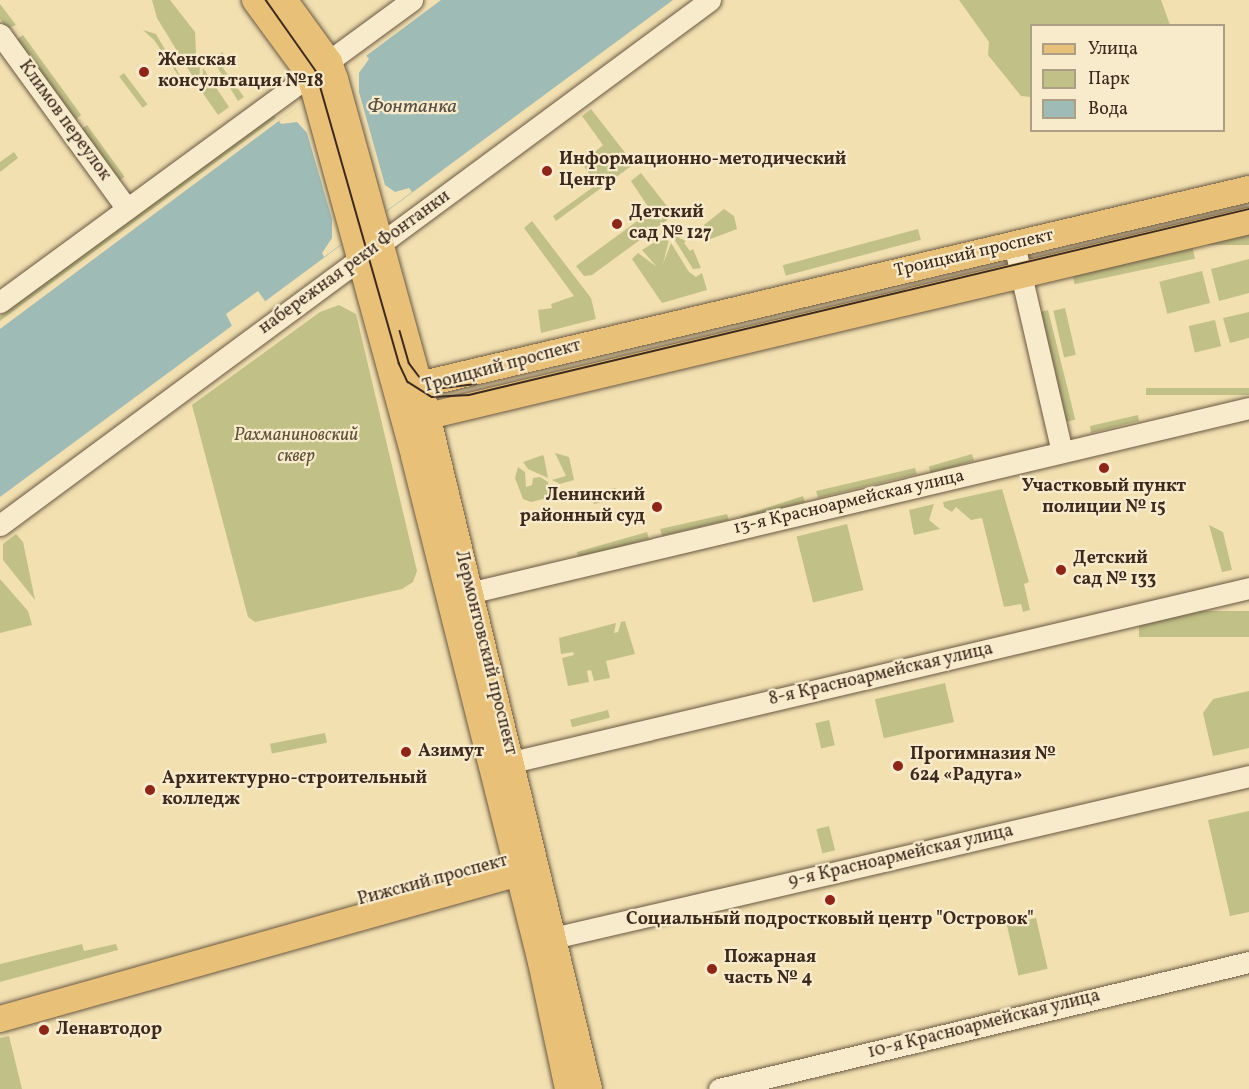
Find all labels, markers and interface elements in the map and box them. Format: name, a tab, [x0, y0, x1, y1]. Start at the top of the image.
legend	[1030, 24, 1225, 132]
text: Улица	[1088, 37, 1138, 62]
place label: Женская консультация №18	[158, 51, 324, 94]
street label: Климов переулок	[13, 57, 115, 185]
marker: Женская консультация №18	[135, 63, 153, 81]
text: Парк	[1088, 67, 1130, 92]
water label: Фонтанка	[367, 95, 457, 119]
text: Вода	[1088, 97, 1128, 122]
place label: Информационно-методический Центр	[559, 150, 846, 192]
marker: Информационно-методический Центр	[540, 164, 554, 178]
street label: набережная реки Фонтанки	[255, 186, 455, 340]
place label: Детский сад № 127	[629, 203, 712, 246]
marker: Детский сад № 127	[610, 217, 624, 231]
street label: Троицкий проспект	[892, 225, 1056, 283]
street label: Троицкий проспект	[420, 335, 584, 399]
park label: Рахманиновский сквер	[234, 426, 358, 468]
marker: Участковый пункт полиции № 15	[1097, 461, 1111, 475]
street label: 13-я Красноармейская улица	[731, 466, 967, 540]
place label: Участковый пункт полиции № 15	[1022, 477, 1186, 520]
place label: Ленинский районный суд	[520, 486, 645, 528]
marker: Ленинский районный суд	[650, 500, 664, 514]
street label: Лермонтовский проспект	[449, 548, 521, 758]
place label: Детский сад № 133	[1073, 549, 1156, 592]
marker: Детский сад № 133	[1054, 563, 1068, 577]
street label: 8-я Красноармейская улица	[767, 639, 995, 711]
place label: Азимут	[418, 741, 484, 763]
marker: Азимут	[399, 745, 413, 759]
place label: Прогимназия № 624 «Радуга»	[910, 745, 1056, 788]
marker: Прогимназия № 624 «Радуга»	[891, 759, 905, 773]
place label: Архитектурно-строительный колледж	[162, 769, 427, 812]
marker: Архитектурно-строительный колледж	[143, 783, 157, 797]
street label: 9-я Красноармейская улица	[786, 821, 1016, 893]
street label: Рижский проспект	[356, 851, 510, 911]
marker: Социальный подростковый центр "Островок"	[823, 893, 837, 907]
place label: Социальный подростковый центр "Островок"	[626, 909, 1034, 931]
place label: Пожарная часть № 4	[724, 948, 816, 990]
marker: Пожарная часть № 4	[705, 962, 719, 976]
street label: 10-я Красноармейская улица	[865, 986, 1103, 1064]
place label: Ленавтодор	[56, 1019, 162, 1041]
marker: Ленавтодор	[37, 1023, 51, 1037]

